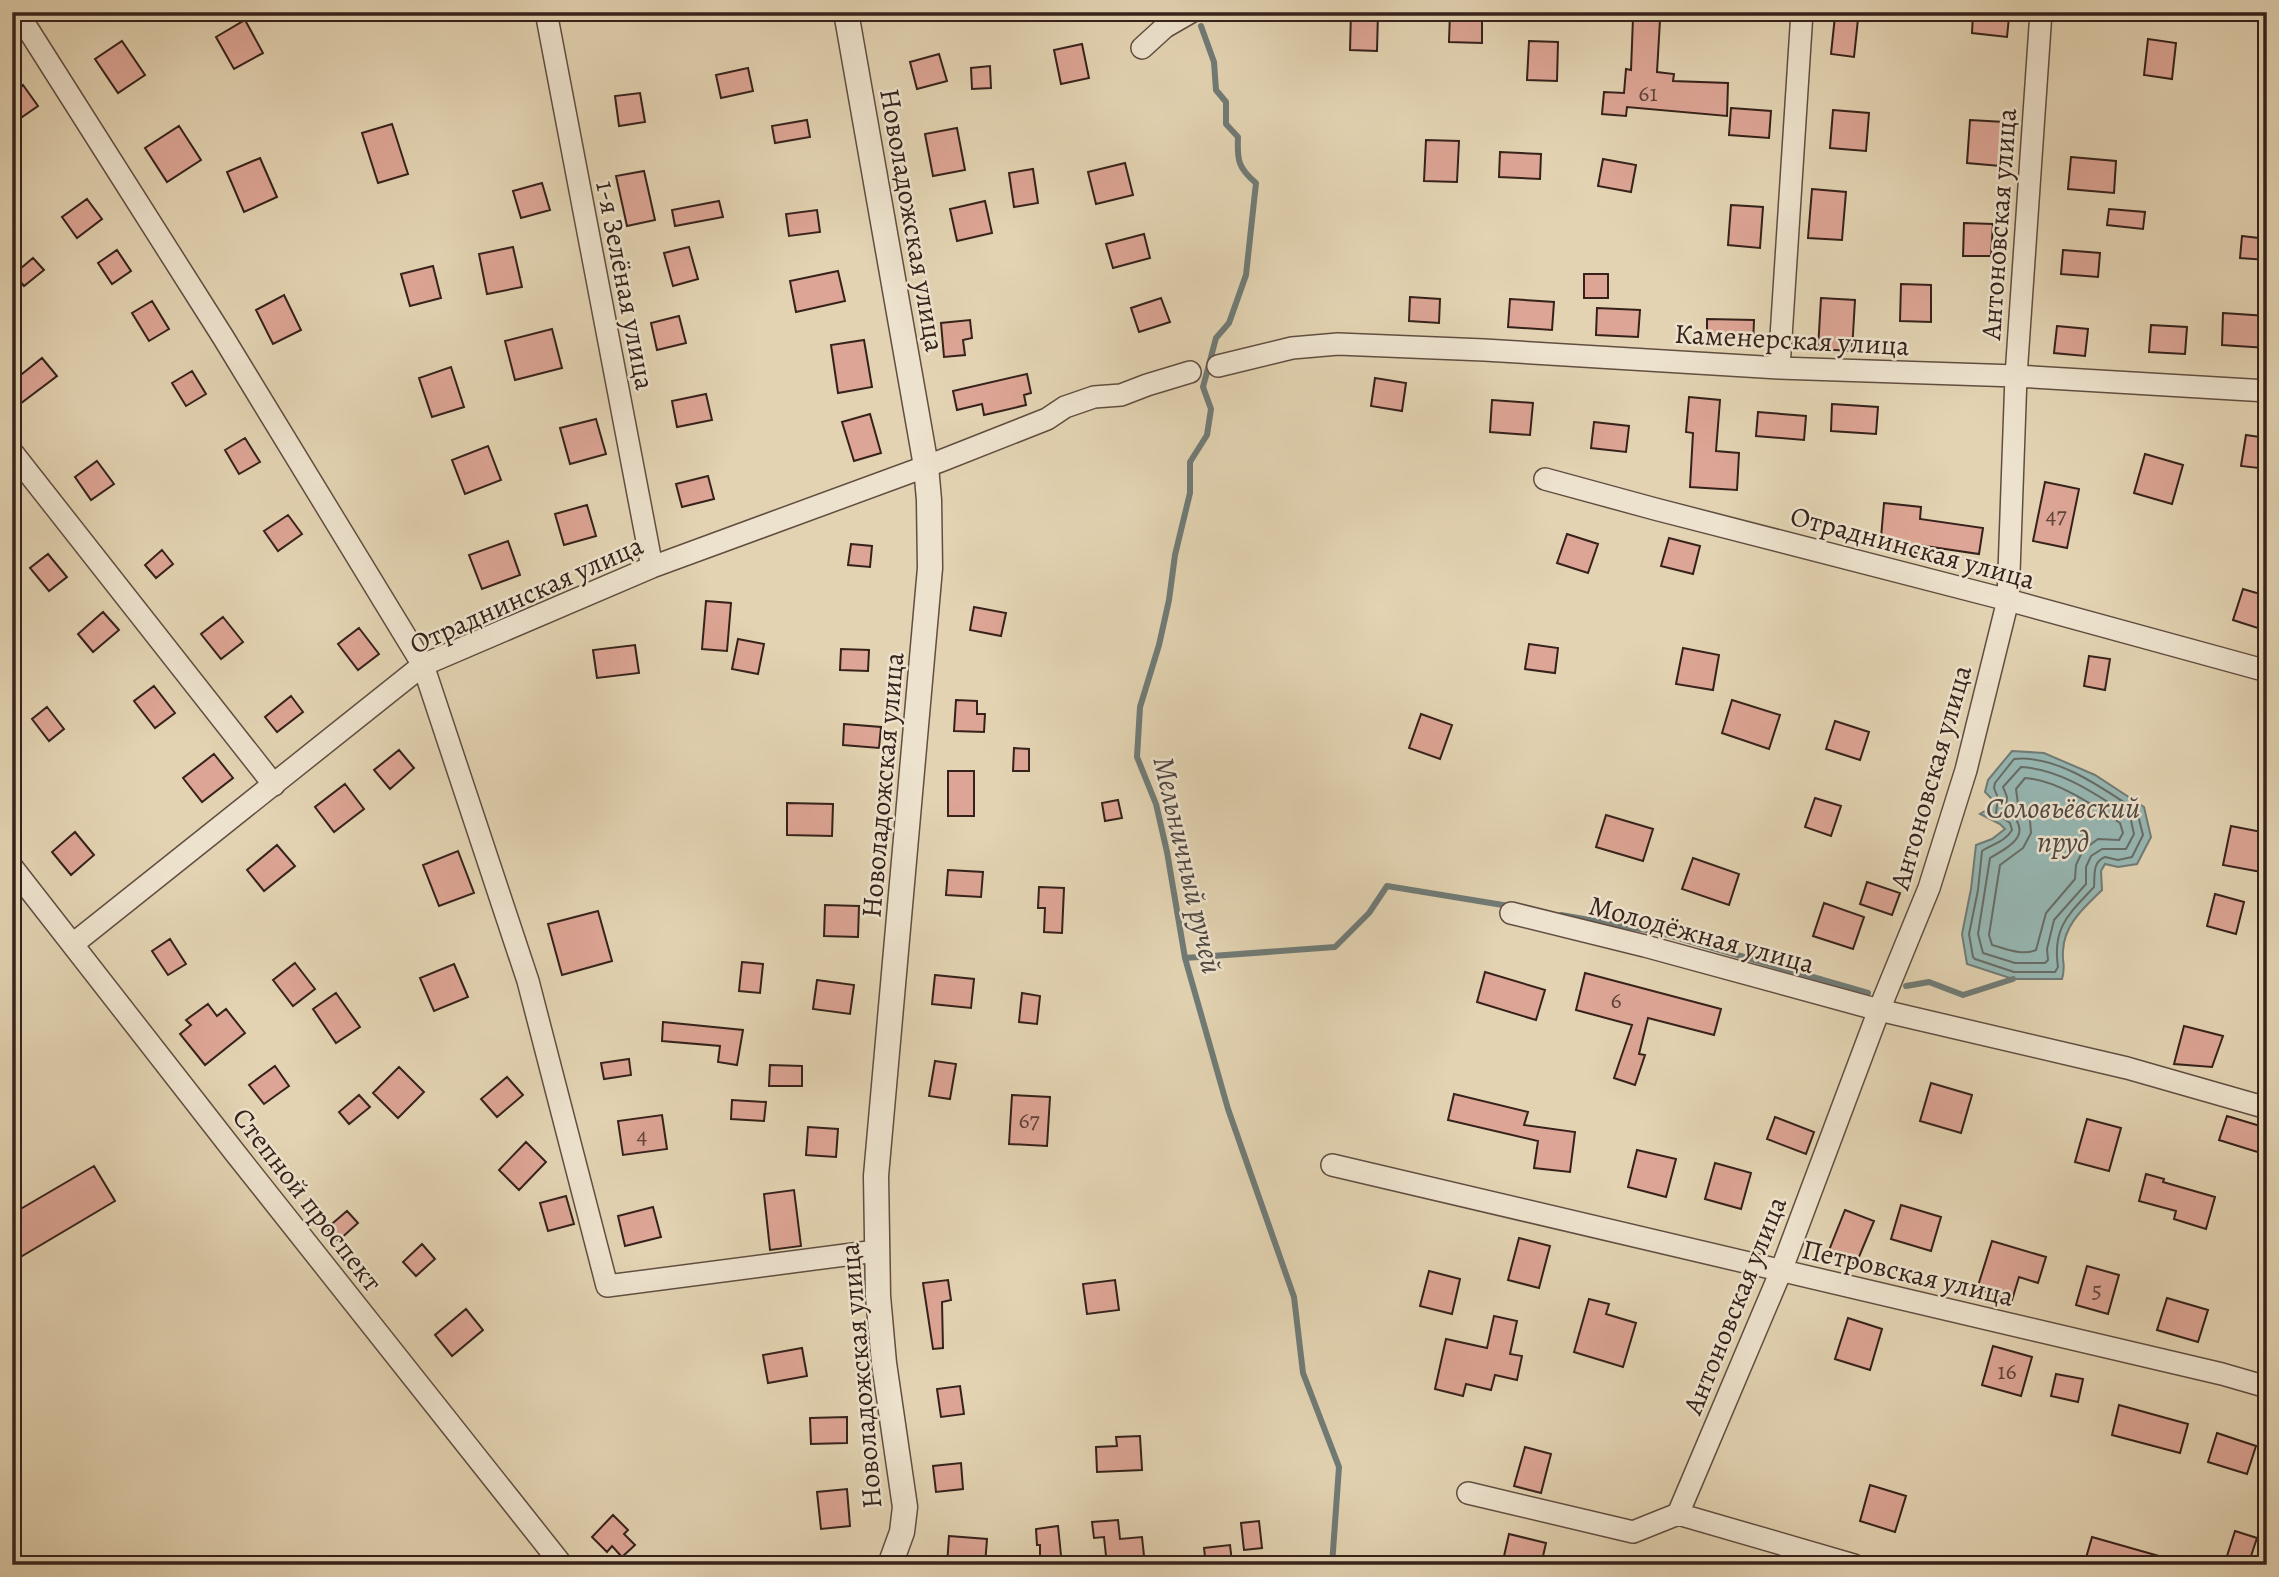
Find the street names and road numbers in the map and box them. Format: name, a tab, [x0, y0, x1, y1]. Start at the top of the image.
street label: Новоладожская улица	[870, 86, 954, 355]
street label: Антоновская улица	[1972, 107, 2026, 342]
street label: 1-я Зелёная улица	[586, 177, 664, 393]
street label: Каменерская улица	[1673, 315, 1911, 365]
street label: Отраднинская улица	[1786, 497, 2039, 599]
street label: Отраднинская улица	[404, 526, 649, 663]
street label: Новоладожская улица	[852, 651, 914, 919]
street label: Антоновская улица	[1880, 660, 1981, 895]
street label: Молодёжная улица	[1585, 887, 1819, 983]
street label: Степной проспект	[223, 1100, 391, 1299]
street label: Антоновская улица	[1673, 1191, 1796, 1421]
street label: Петровская улица	[1798, 1230, 2017, 1316]
street label: Новоладожская улица	[830, 1241, 892, 1510]

